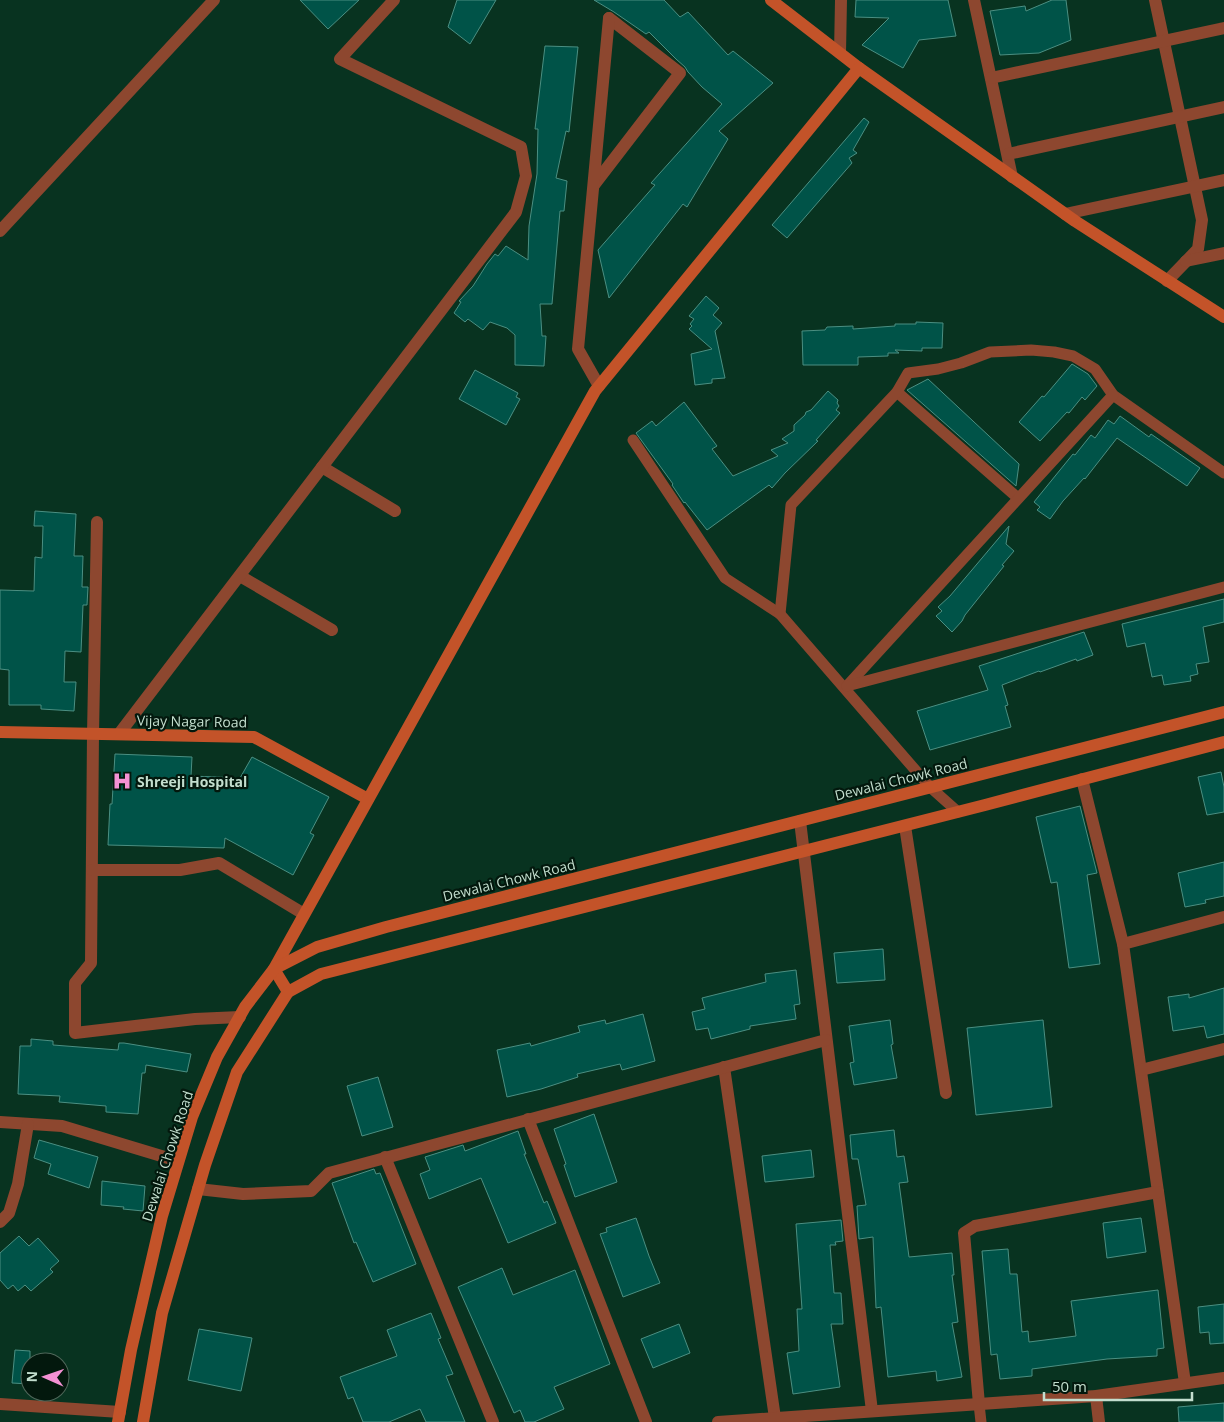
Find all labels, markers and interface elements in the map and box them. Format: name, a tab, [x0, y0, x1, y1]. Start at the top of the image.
street label: Vijay Nagar Road	[137, 711, 247, 731]
street label: Dewalai Chowk Road	[833, 753, 969, 805]
hospital icon: Shreeji Hospital	[111, 770, 133, 792]
place label: Shreeji Hospital	[137, 772, 247, 791]
street label: Dewalai Chowk Road	[441, 854, 577, 906]
street label: Dewalai Chowk Road	[137, 1088, 197, 1224]
north arrow	[20, 1352, 70, 1402]
scale bar	[1044, 1370, 1192, 1402]
text: N	[22, 1371, 41, 1383]
text: 50 m	[1052, 1376, 1087, 1396]

